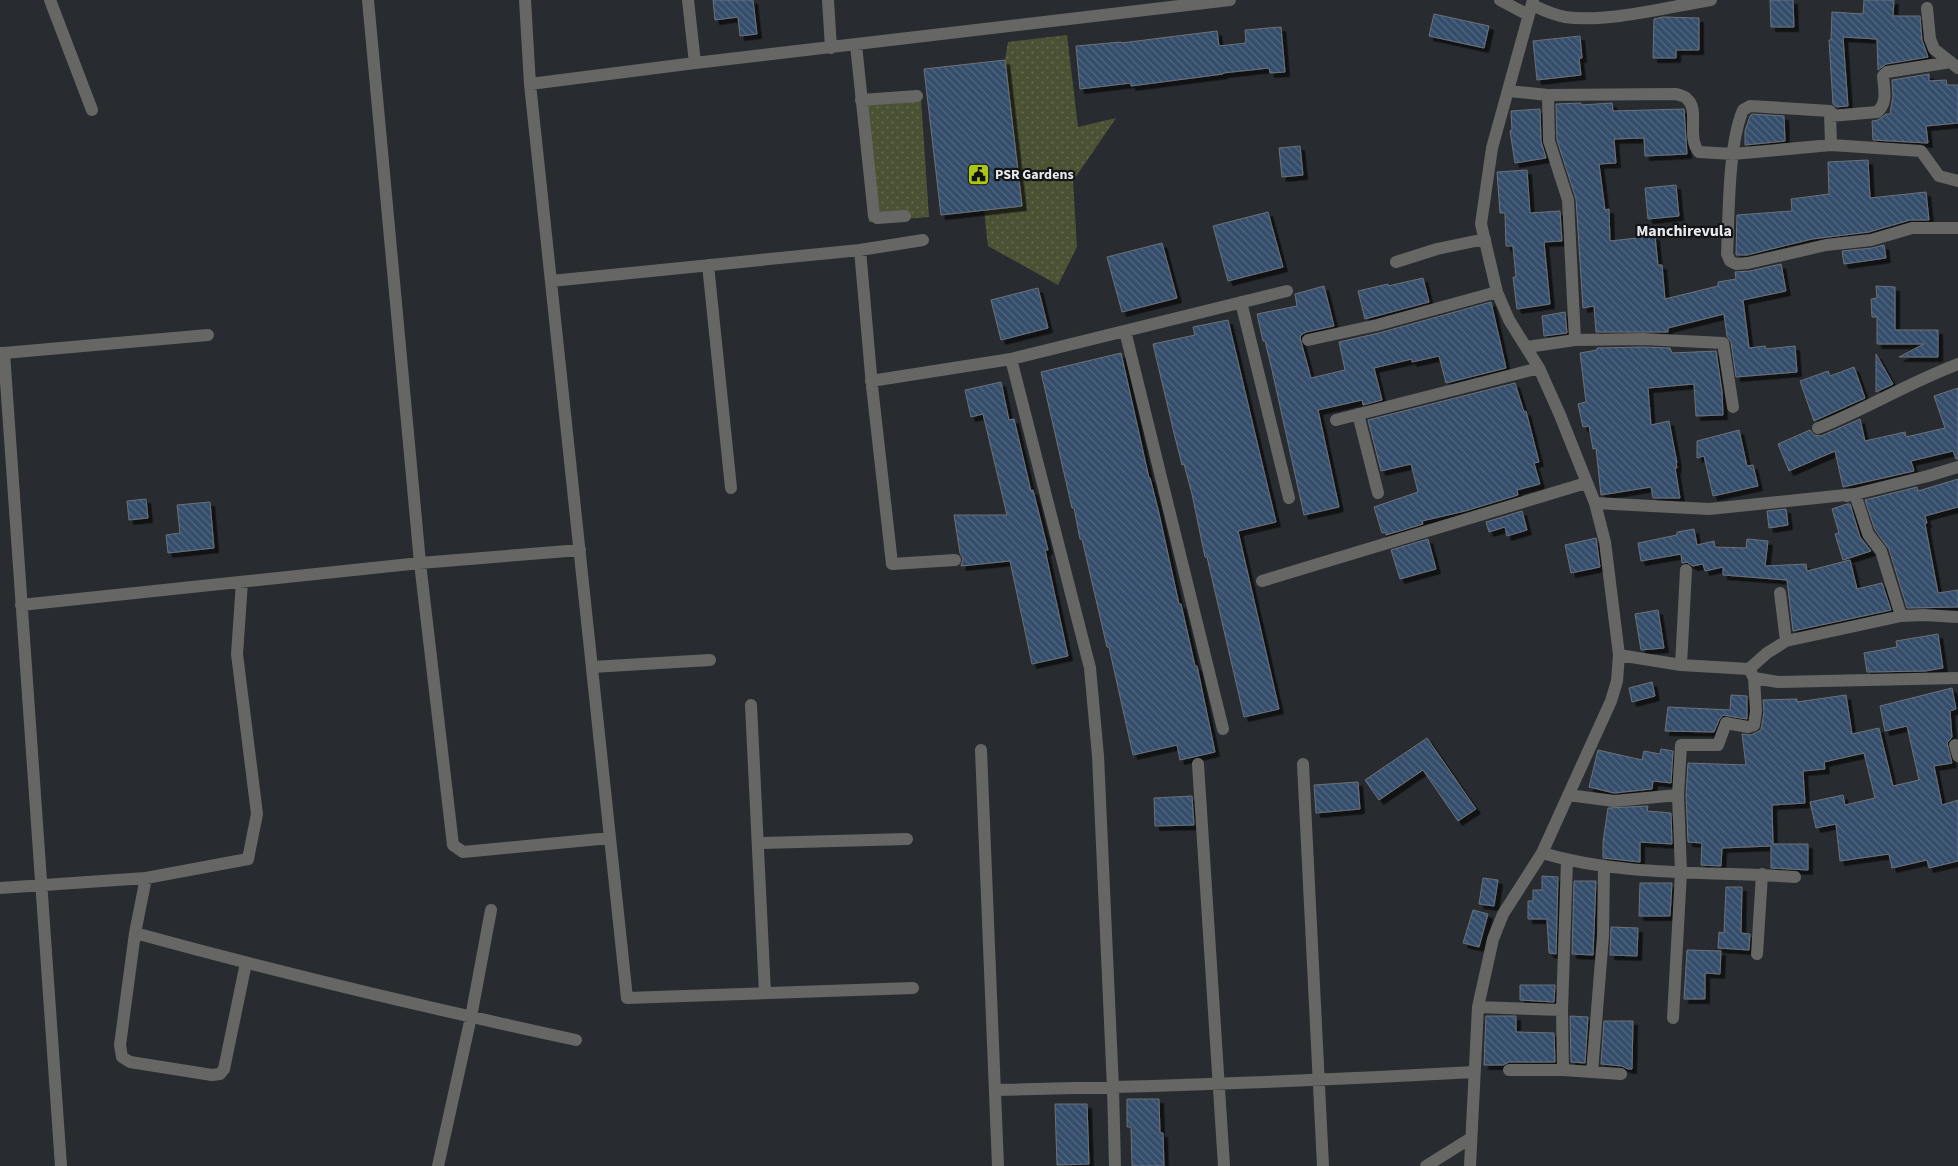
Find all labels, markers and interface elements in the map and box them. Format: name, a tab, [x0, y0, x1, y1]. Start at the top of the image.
public building icon: PSR Gardens	[967, 163, 991, 187]
place label: PSR Gardens	[995, 165, 1074, 185]
district label: Manchirevula	[1636, 220, 1732, 242]

